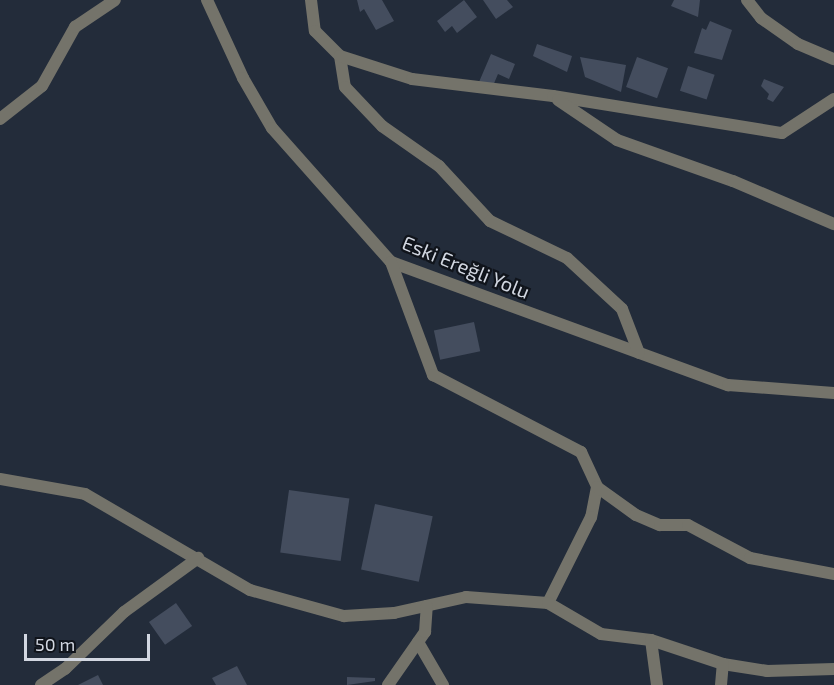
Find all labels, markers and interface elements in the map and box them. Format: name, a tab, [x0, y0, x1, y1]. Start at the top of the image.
street label: Eski Ereğli Yolu	[398, 230, 534, 304]
scale bar	[27, 622, 153, 660]
text: 50 m	[35, 633, 75, 655]

